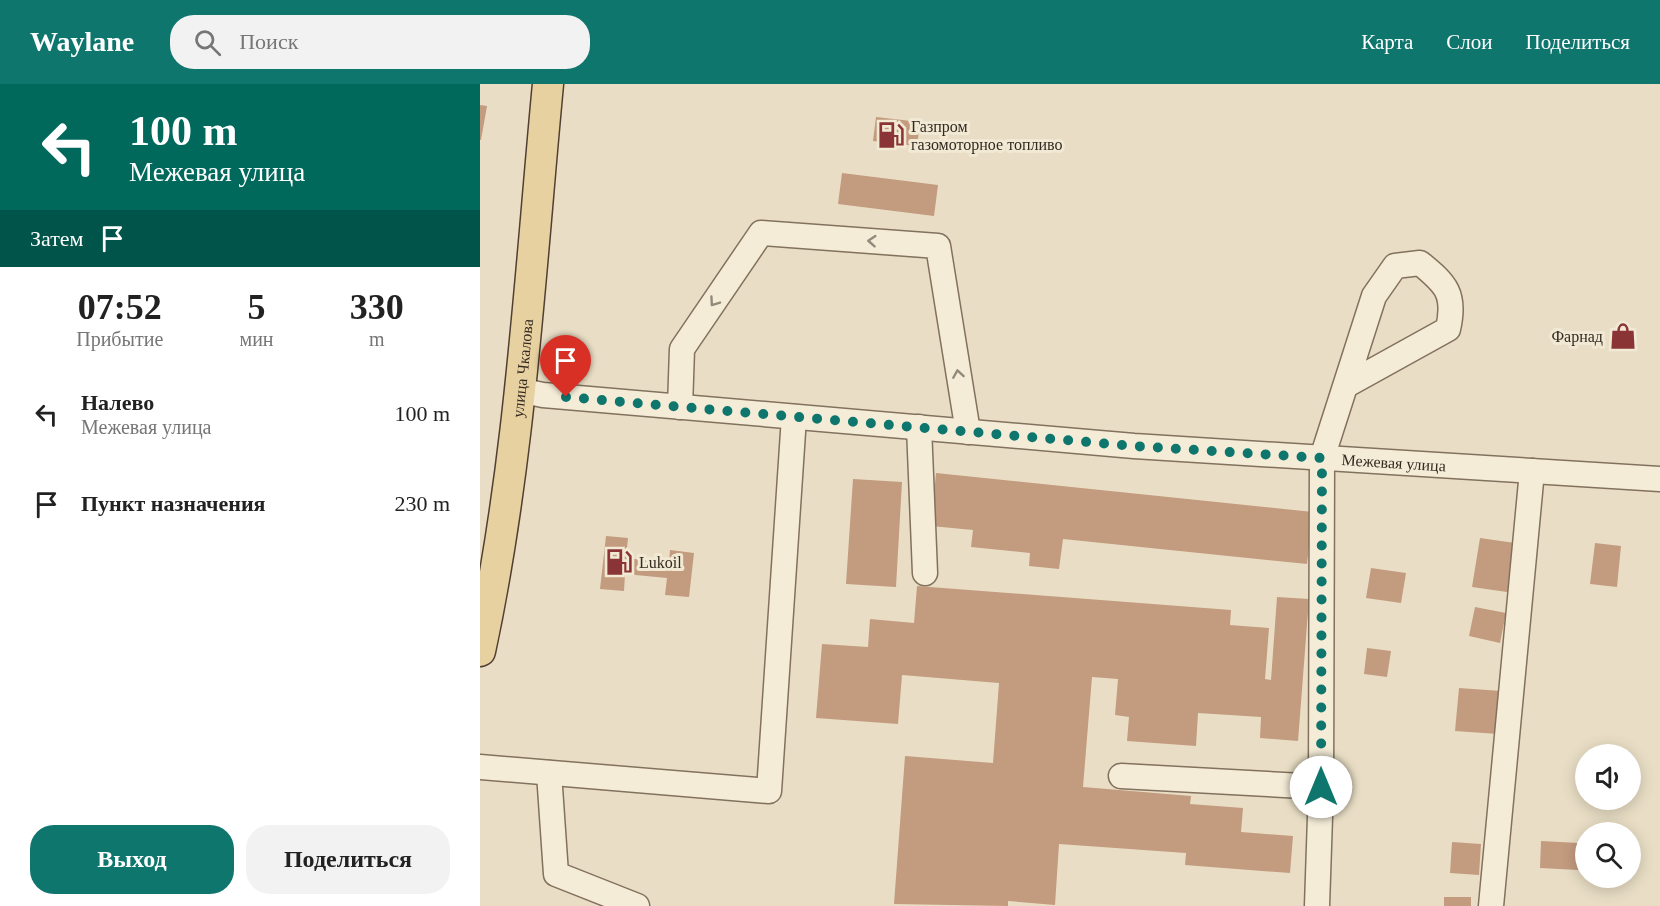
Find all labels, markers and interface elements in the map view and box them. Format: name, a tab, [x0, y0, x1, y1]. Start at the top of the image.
search box	[170, 15, 590, 69]
text: Waylane	[30, 26, 134, 57]
icon: search	[191, 26, 224, 59]
text: Поиск	[239, 29, 298, 54]
text: Карта	[1361, 30, 1413, 54]
text: Слои	[1446, 30, 1492, 54]
text: Поделиться	[1525, 30, 1630, 54]
icon: left	[30, 108, 108, 186]
text: 100 m	[129, 108, 238, 154]
place label: Газпром газомоторное топливо	[911, 118, 1062, 154]
fuel station icon: Газпром газомоторное топливо	[876, 120, 906, 150]
text: Межевая улица	[129, 157, 305, 187]
icon: arrive	[96, 222, 129, 255]
text: Затем	[30, 226, 84, 251]
one-way arrow	[868, 235, 877, 248]
text: 07:52	[78, 287, 162, 327]
text: 5	[248, 287, 266, 327]
text: 330	[350, 287, 404, 327]
one-way arrow	[710, 296, 721, 307]
street label: улица Чкалова	[509, 318, 536, 419]
shop icon: Фарнад	[1608, 321, 1638, 351]
text: Прибытие	[76, 328, 163, 350]
text: мин	[240, 328, 274, 350]
text: m	[369, 328, 385, 350]
place label: Фарнад	[1551, 328, 1603, 346]
pin	[540, 335, 591, 397]
icon: arrive	[549, 344, 582, 377]
one-way arrow	[953, 369, 965, 379]
text: Налево	[81, 390, 154, 415]
icon: left	[30, 398, 63, 431]
text: 100 m	[394, 401, 450, 426]
text: Межевая улица	[81, 416, 211, 438]
street label: Межевая улица	[1341, 451, 1446, 475]
icon: arrive	[30, 488, 63, 521]
text: Пункт назначения	[81, 491, 266, 516]
text: 230 m	[394, 491, 450, 516]
fuel station icon: Lukoil	[604, 547, 634, 577]
place label: Lukoil	[639, 554, 682, 571]
map controls	[1575, 744, 1641, 888]
button: sound	[1575, 744, 1641, 810]
position arrow	[1289, 755, 1353, 819]
button: search	[1575, 822, 1641, 888]
button: Выход	[30, 825, 234, 894]
button: Поделиться	[246, 825, 450, 894]

